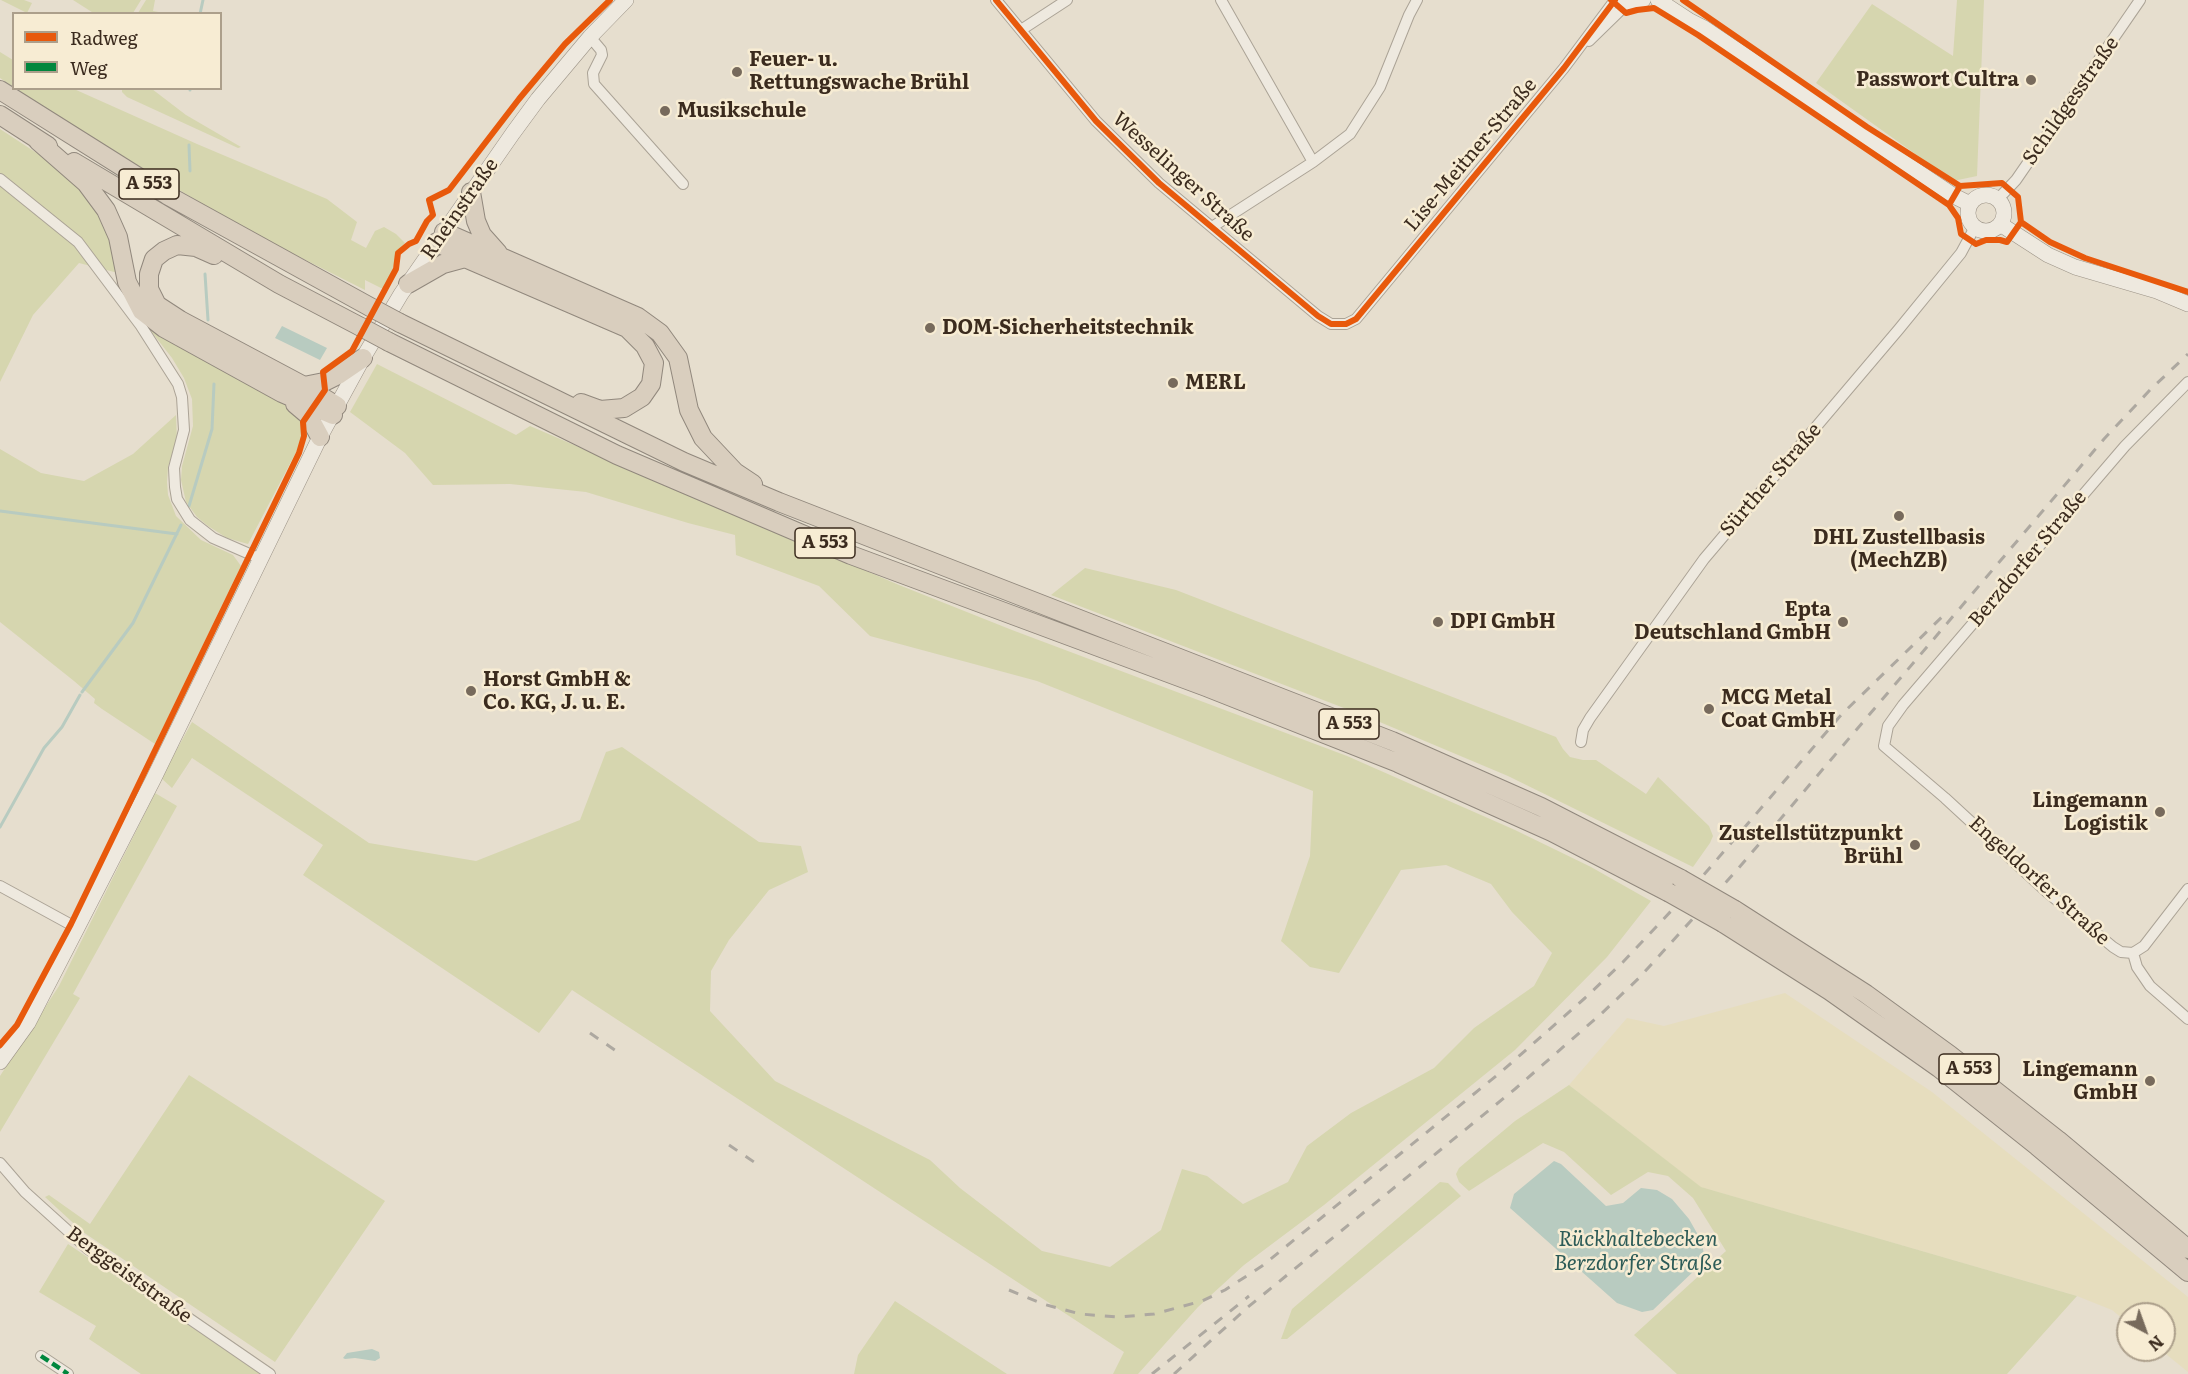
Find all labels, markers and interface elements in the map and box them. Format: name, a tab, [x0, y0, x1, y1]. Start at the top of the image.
legend	[12, 12, 222, 90]
text: Radweg	[70, 24, 138, 51]
street label: Schildgesstraße	[2018, 32, 2124, 170]
place label: Feuer- u. Rettungswache Brühl	[749, 48, 969, 95]
text: Weg	[70, 54, 107, 81]
marker: Feuer- u. Rettungswache Brühl	[730, 65, 744, 79]
place label: Passwort Cultra	[1856, 68, 2019, 92]
marker: Passwort Cultra	[2024, 73, 2038, 87]
street label: Lise-Meitner-Straße	[1400, 74, 1542, 236]
place label: Musikschule	[677, 99, 806, 123]
marker: Musikschule	[658, 104, 672, 118]
street label: Wesselinger Straße	[1107, 107, 1259, 247]
street label: Rheinstraße	[416, 154, 504, 264]
road number: A 553	[119, 169, 179, 199]
place label: DOM-Sicherheitstechnik	[942, 316, 1194, 340]
marker: DOM-Sicherheitstechnik	[923, 321, 937, 335]
place label: MERL	[1185, 371, 1246, 395]
marker: MERL	[1166, 376, 1180, 390]
street label: Sürther Straße	[1715, 418, 1827, 542]
street label: Berzdorfer Straße	[1964, 486, 2092, 632]
marker: DHL Zustellbasis (MechZB)	[1892, 509, 1906, 523]
place label: DHL Zustellbasis (MechZB)	[1813, 526, 1985, 573]
road number: A 553	[795, 528, 855, 558]
place label: Epta Deutschland GmbH	[1634, 598, 1831, 645]
place label: DPI GmbH	[1450, 610, 1556, 634]
marker: DPI GmbH	[1431, 615, 1445, 629]
marker: Epta Deutschland GmbH	[1836, 615, 1850, 629]
place label: Horst GmbH & Co. KG, J. u. E.	[483, 668, 631, 715]
marker: Horst GmbH & Co. KG, J. u. E.	[464, 684, 478, 698]
place label: MCG Metal Coat GmbH	[1721, 686, 1836, 733]
marker: MCG Metal Coat GmbH	[1702, 702, 1716, 716]
road number: A 553	[1319, 709, 1379, 739]
place label: Lingemann Logistik	[2032, 789, 2148, 836]
marker: Lingemann Logistik	[2153, 805, 2167, 819]
street label: Engeldorfer Straße	[1964, 811, 2114, 951]
place label: Zustellstützpunkt Brühl	[1719, 822, 1903, 869]
marker: Zustellstützpunkt Brühl	[1908, 838, 1922, 852]
road number: A 553	[1939, 1054, 1999, 1084]
place label: Lingemann GmbH	[2022, 1058, 2138, 1105]
marker: Lingemann GmbH	[2143, 1074, 2157, 1088]
street label: Berggeiststraße	[62, 1222, 196, 1328]
water label: Rückhaltebecken Berzdorfer Straße	[1554, 1227, 1722, 1277]
north arrow	[2116, 1302, 2176, 1362]
text: N	[2144, 1331, 2169, 1358]

